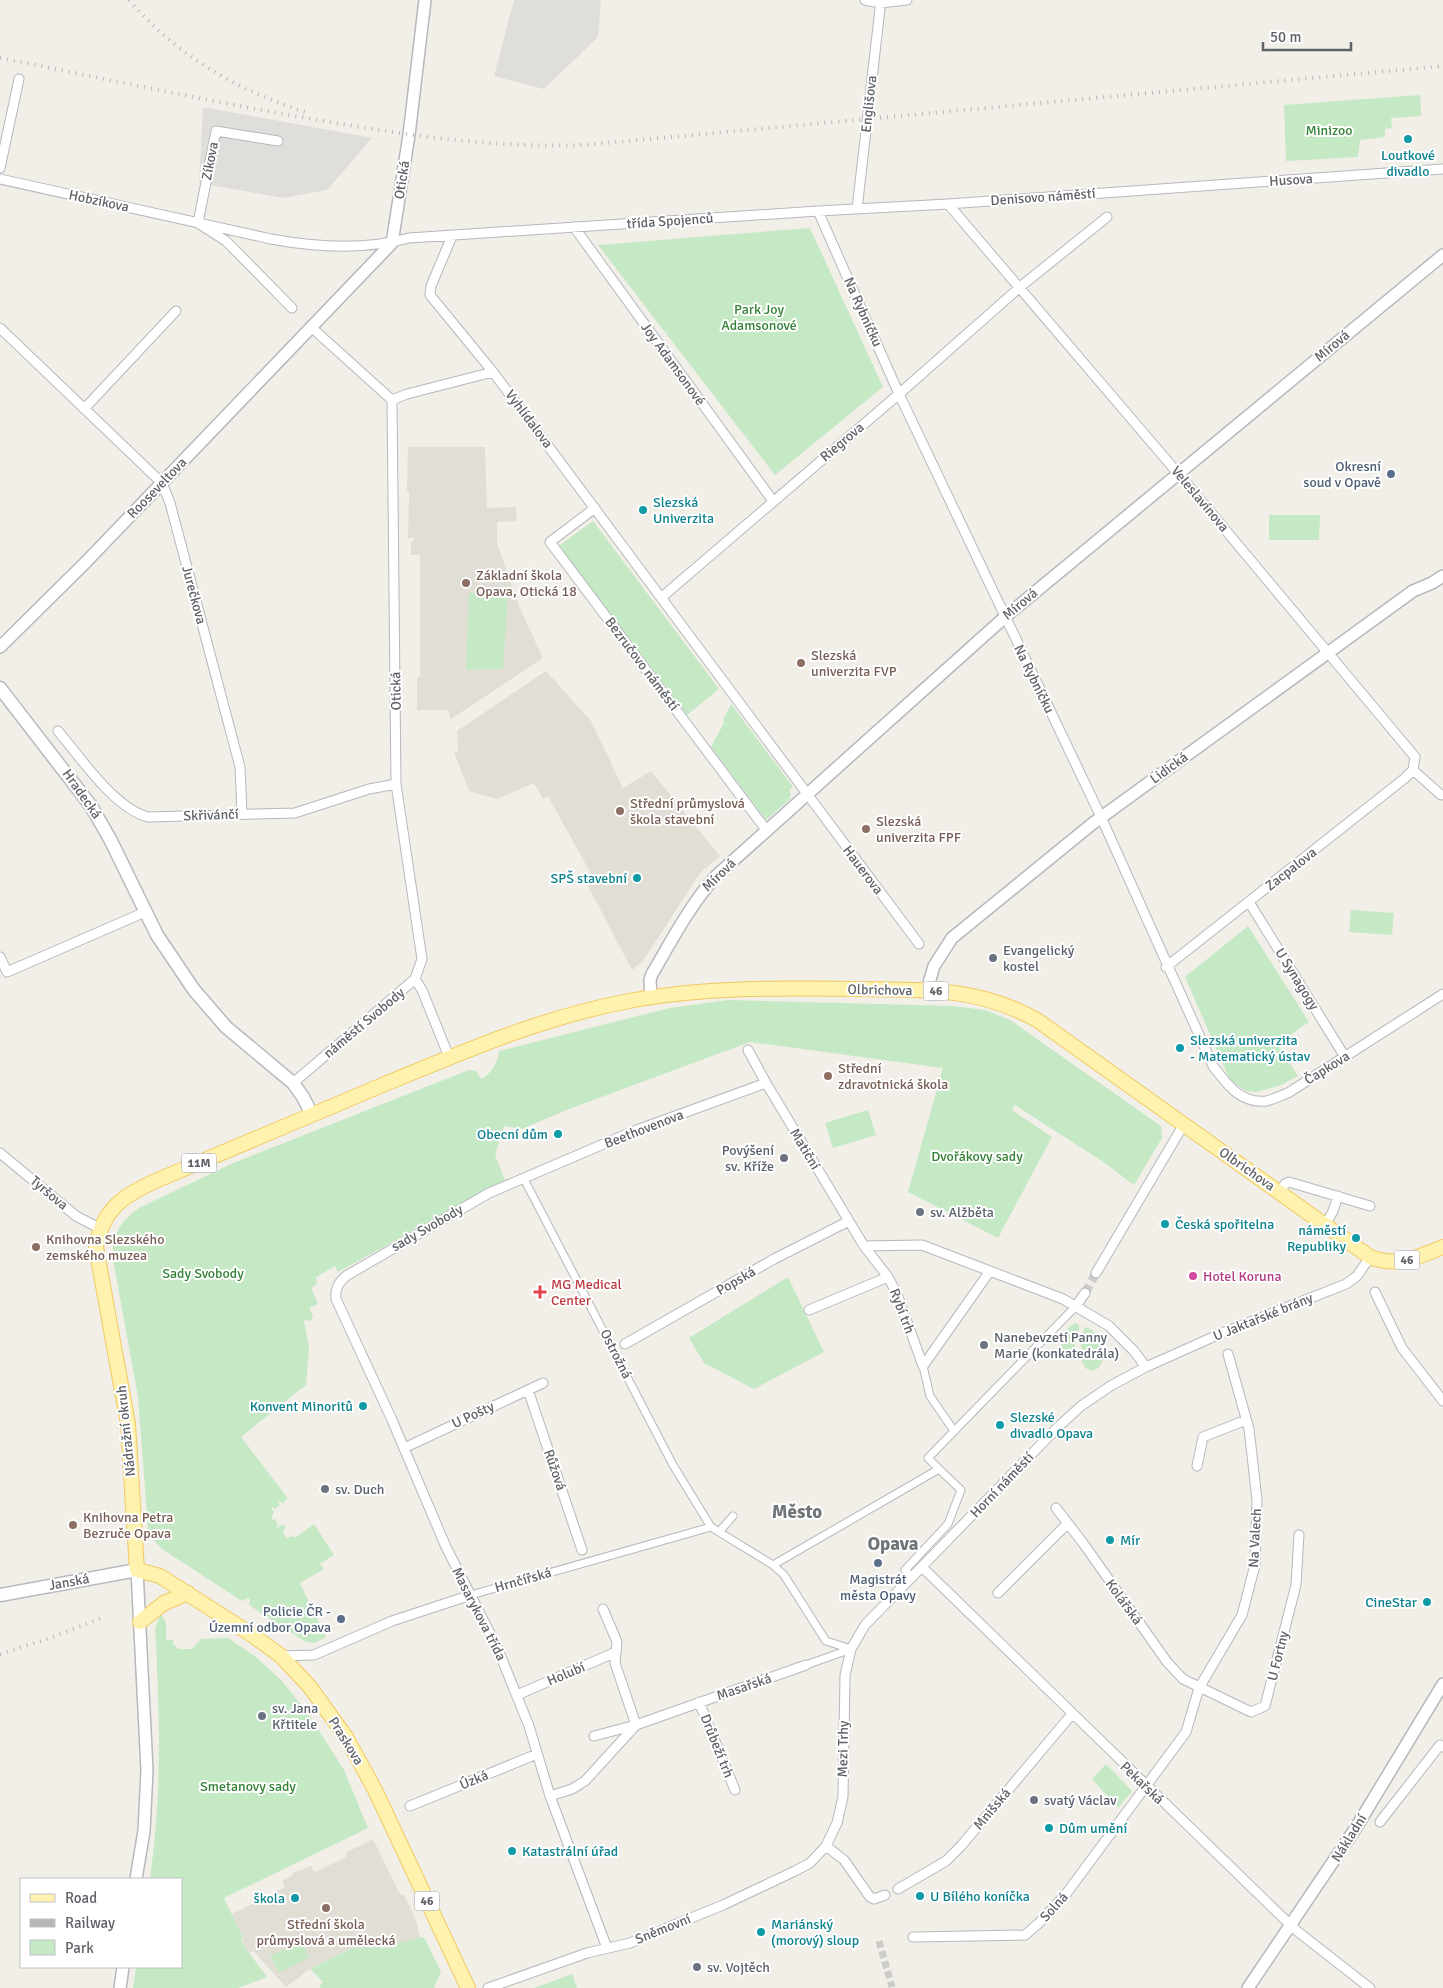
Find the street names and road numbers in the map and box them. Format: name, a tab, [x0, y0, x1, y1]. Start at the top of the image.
street label: Englišova	[858, 75, 880, 133]
street label: Zíkova	[198, 140, 222, 182]
street label: Otická	[391, 160, 413, 200]
street label: Husova	[1269, 170, 1313, 190]
street label: Denisovo náměstí	[990, 185, 1096, 209]
street label: Hobzíkova	[67, 186, 131, 216]
street label: třída Spojenců	[626, 209, 714, 233]
street label: Na Rybníčku	[840, 275, 886, 349]
street label: Joy Adamsonové	[637, 319, 709, 409]
street label: Mírová	[1311, 326, 1353, 366]
street label: Vyhlídalova	[501, 386, 557, 452]
street label: Riegrova	[817, 419, 867, 465]
street label: Rooseveltova	[124, 454, 190, 522]
street label: Veleslavínova	[1167, 463, 1233, 535]
street label: Jurečkova	[178, 564, 210, 626]
street label: Mírová	[999, 584, 1041, 624]
street label: Bezručovo náměstí	[601, 614, 683, 714]
street label: Na Rybníčku	[1010, 642, 1058, 716]
street label: Otická	[387, 671, 405, 711]
street label: Lidická	[1147, 749, 1191, 787]
street label: Hradecká	[59, 766, 105, 822]
street label: Skřivánčí	[183, 806, 239, 824]
street label: Hauerova	[839, 842, 887, 898]
street label: Zacpalova	[1262, 844, 1320, 894]
street label: Mírová	[699, 855, 739, 895]
street label: U Synagogy	[1271, 945, 1323, 1013]
street label: Olbrichova	[847, 981, 913, 999]
road number: 46	[924, 981, 948, 1000]
street label: náměstí Svobody	[320, 984, 408, 1062]
street label: Čapkova	[1301, 1047, 1353, 1089]
street label: Beethovenova	[602, 1106, 686, 1152]
street label: Matiční	[786, 1125, 824, 1173]
street label: Olbrichova	[1216, 1143, 1278, 1195]
road number: 11M	[182, 1154, 216, 1172]
street label: Tyršova	[27, 1172, 71, 1214]
street label: sady Svobody	[388, 1200, 466, 1255]
road number: 46	[1394, 1250, 1420, 1270]
street label: Popská	[713, 1263, 759, 1299]
street label: Rybí trh	[886, 1286, 918, 1336]
street label: U Jaktařské brány	[1211, 1289, 1316, 1345]
street label: Ostrožná	[596, 1326, 636, 1382]
street label: Nádražní okruh	[113, 1385, 139, 1477]
street label: U Pošty	[449, 1398, 497, 1432]
street label: Růžová	[540, 1447, 570, 1493]
street label: Horní náměstí	[967, 1449, 1038, 1521]
street label: Na Valech	[1245, 1508, 1265, 1568]
street label: Masarykova třída	[448, 1564, 510, 1664]
street label: Hrnčířská	[493, 1564, 553, 1596]
street label: Janská	[47, 1570, 91, 1594]
street label: Kolářská	[1102, 1576, 1146, 1628]
street label: U Fortny	[1264, 1629, 1293, 1683]
street label: Holubí	[544, 1658, 588, 1690]
street label: Masařská	[714, 1670, 774, 1704]
street label: Drůbeží trh	[697, 1712, 737, 1780]
street label: Praskova	[325, 1714, 367, 1768]
street label: Mezi Trhy	[834, 1720, 852, 1778]
street label: Pekařská	[1117, 1758, 1167, 1808]
street label: Úzká	[457, 1767, 491, 1793]
street label: Mnišská	[970, 1785, 1014, 1833]
street label: Nákladní	[1328, 1811, 1370, 1865]
street label: Solná	[1036, 1889, 1072, 1925]
road number: 46	[414, 1892, 440, 1910]
street label: Sněmovní	[633, 1910, 694, 1948]

